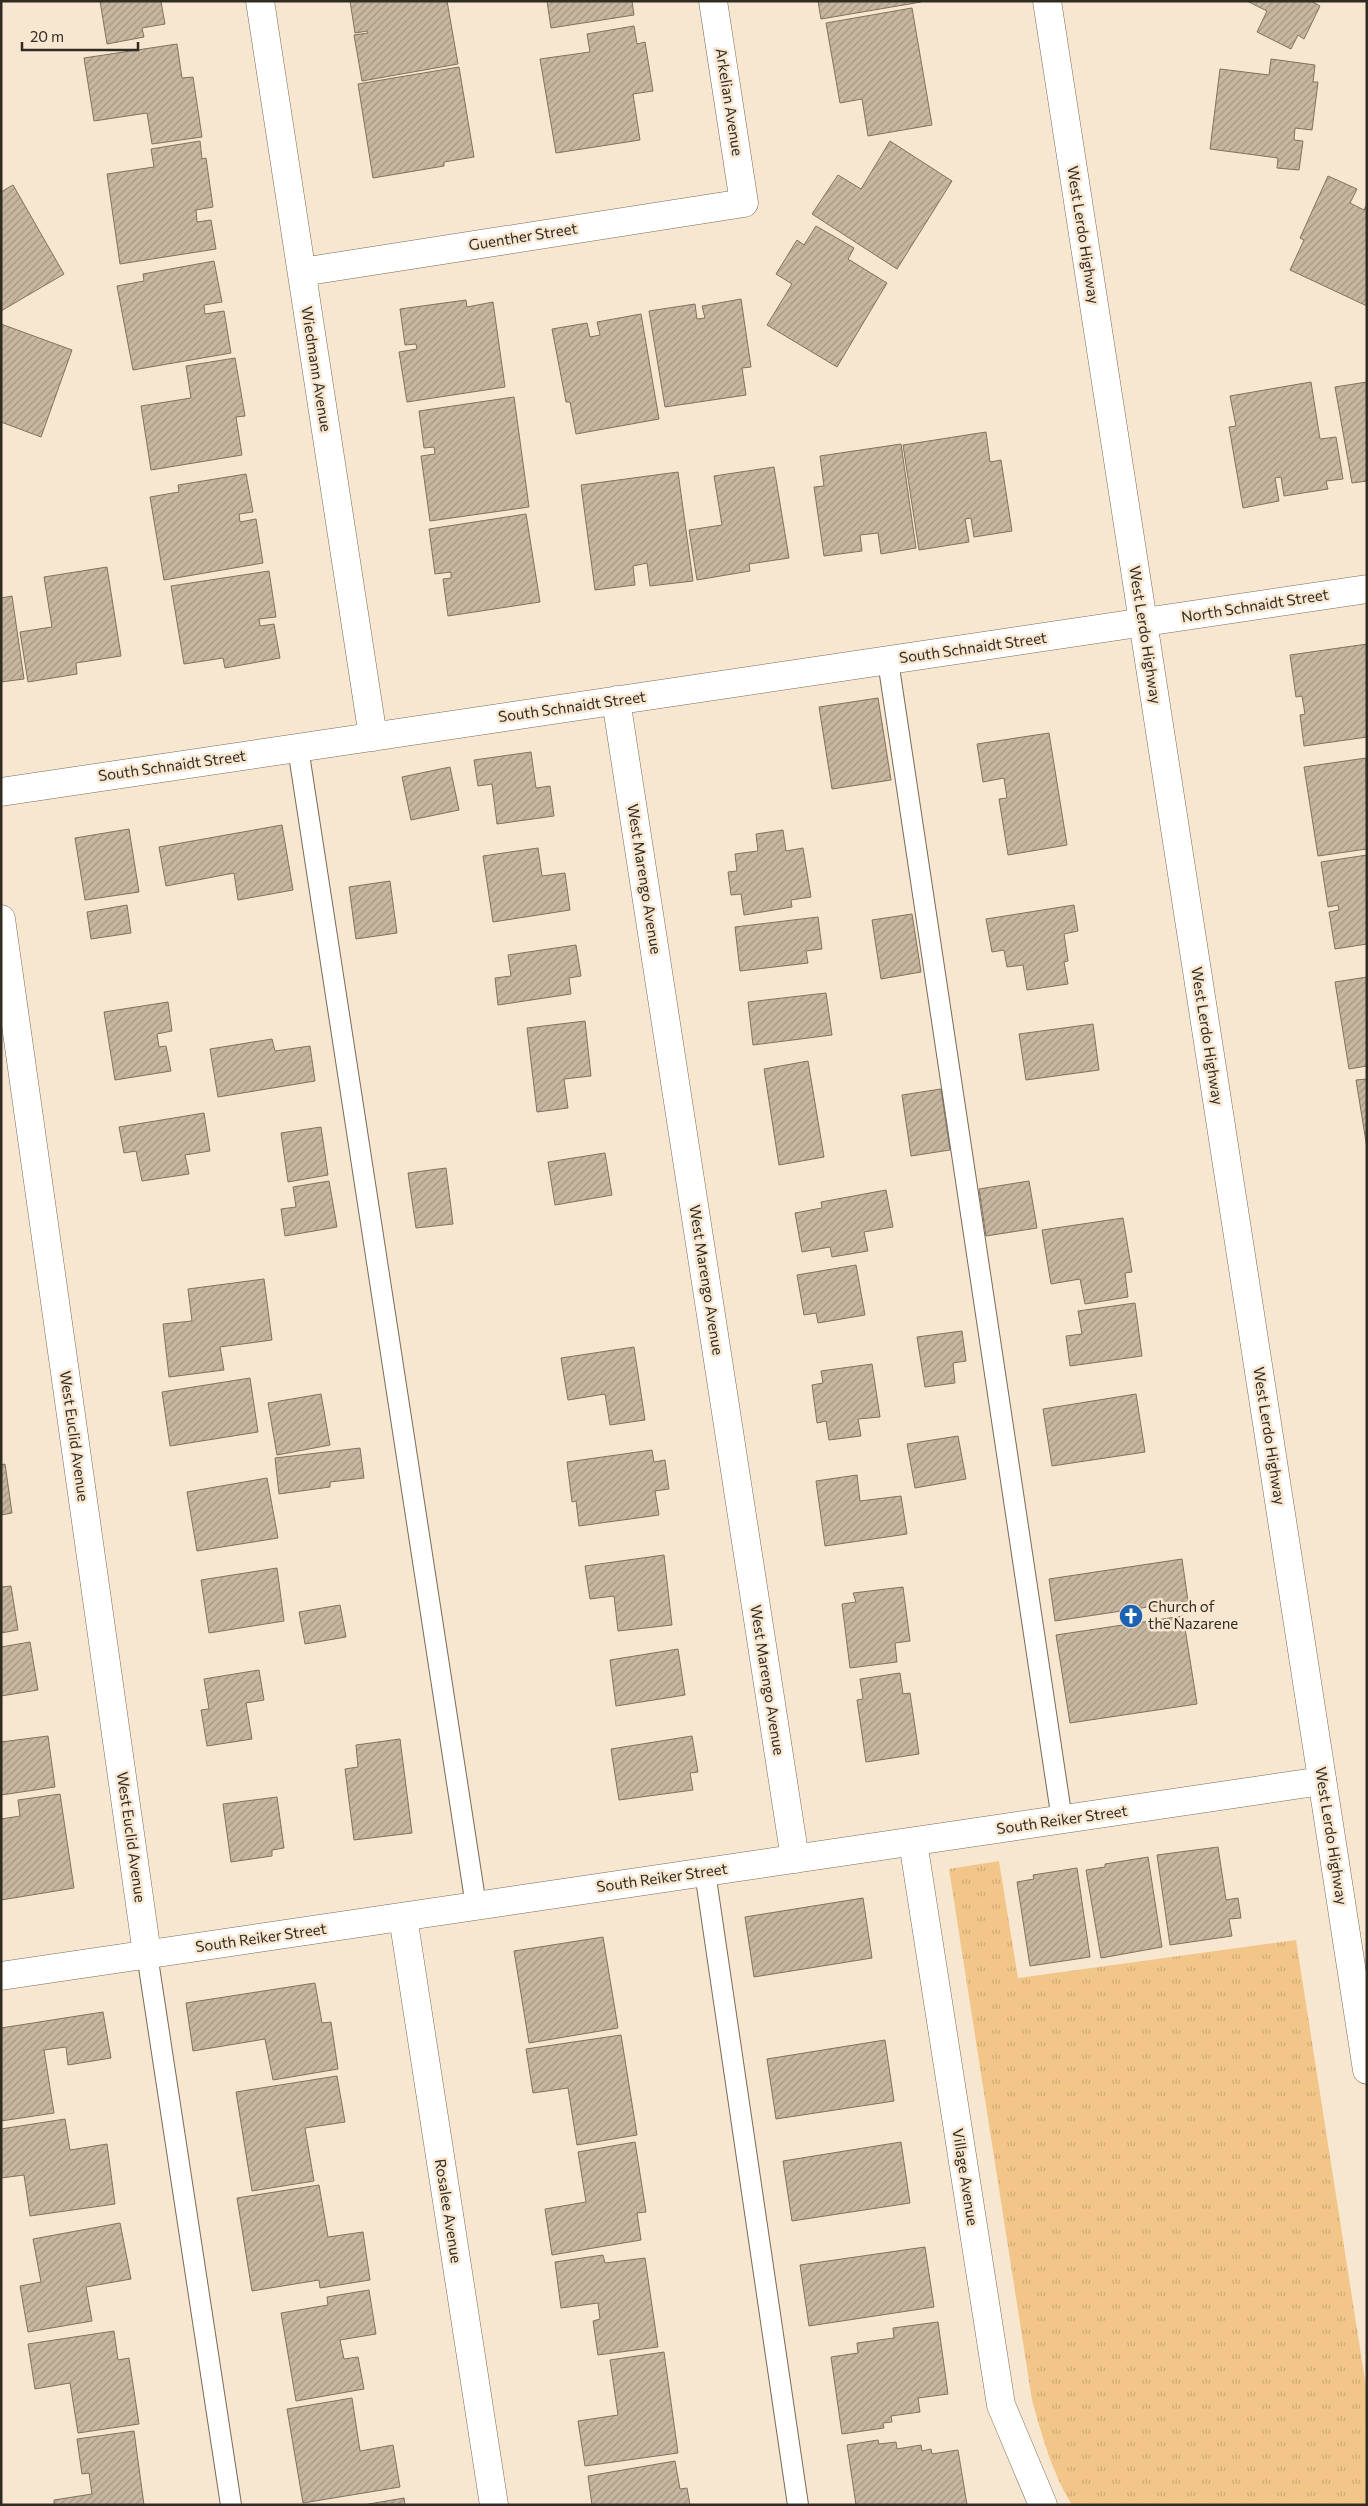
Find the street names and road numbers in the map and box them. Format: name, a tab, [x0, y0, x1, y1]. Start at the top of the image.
street label: Arkelian Avenue	[713, 47, 747, 157]
street label: West Lerdo Highway	[1064, 164, 1104, 305]
street label: Guenther Street	[467, 219, 578, 253]
street label: Wiedmann Avenue	[298, 305, 336, 433]
street label: West Lerdo Highway	[1126, 564, 1166, 705]
street label: North Schnaidt Street	[1180, 584, 1330, 626]
street label: South Schnaidt Street	[898, 628, 1048, 666]
street label: South Schnaidt Street	[497, 687, 647, 725]
street label: South Schnaidt Street	[97, 746, 247, 784]
street label: West Marengo Avenue	[624, 802, 666, 955]
street label: West Lerdo Highway	[1188, 965, 1228, 1106]
street label: West Marengo Avenue	[686, 1203, 728, 1356]
street label: West Lerdo Highway	[1250, 1365, 1290, 1506]
street label: West Euclid Avenue	[57, 1369, 93, 1502]
street label: West Marengo Avenue	[747, 1603, 789, 1756]
street label: West Lerdo Highway	[1312, 1765, 1352, 1906]
street label: West Euclid Avenue	[114, 1770, 150, 1903]
street label: South Reiker Street	[995, 1801, 1128, 1837]
street label: South Reiker Street	[595, 1859, 728, 1895]
street label: South Reiker Street	[194, 1919, 327, 1955]
street label: Village Avenue	[949, 2127, 983, 2227]
street label: Rosalee Avenue	[432, 2157, 466, 2264]

